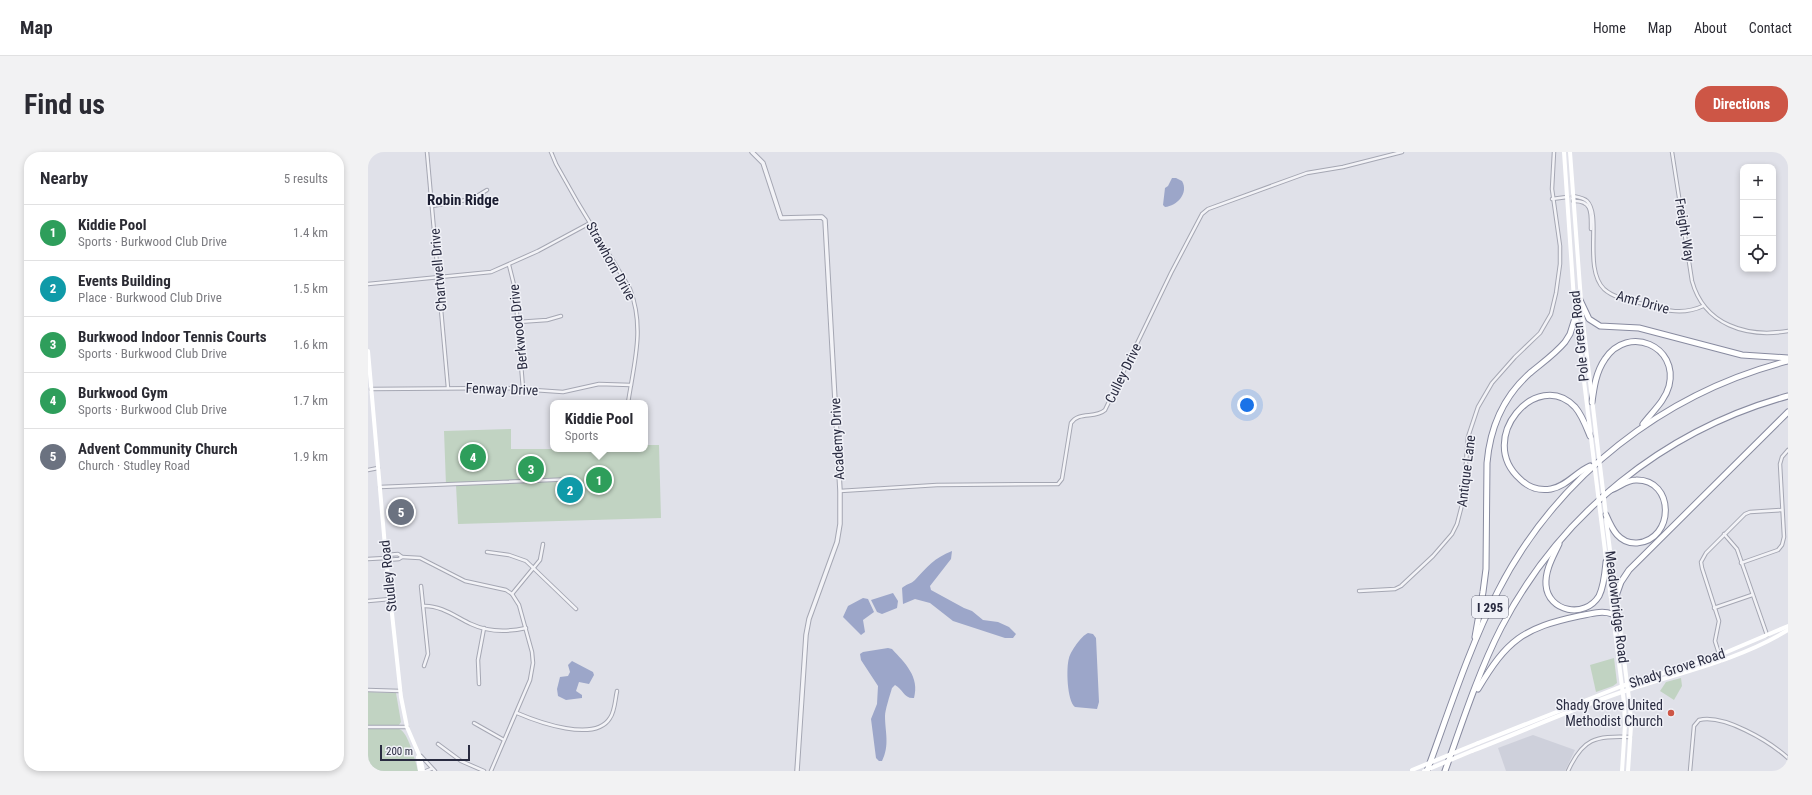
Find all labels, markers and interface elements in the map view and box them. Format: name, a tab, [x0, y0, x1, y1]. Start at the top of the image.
text: Map	[20, 16, 53, 39]
text: Home	[1593, 20, 1626, 36]
text: Map	[1648, 20, 1672, 36]
text: About	[1694, 20, 1727, 36]
text: Contact	[1749, 20, 1792, 36]
button: Directions	[1695, 86, 1788, 122]
text: Find us	[24, 88, 105, 121]
map controls	[1740, 164, 1776, 272]
button: +	[1740, 164, 1776, 200]
text: Nearby	[40, 168, 88, 188]
text: 5 results	[284, 171, 328, 186]
district label: Robin Ridge	[427, 191, 499, 209]
street label: Freight Way	[1672, 197, 1698, 263]
button: −	[1740, 200, 1776, 236]
text: Kiddie Pool	[78, 216, 147, 234]
street label: Strawhorn Drive	[583, 219, 639, 303]
text: 1	[50, 225, 56, 240]
text: 1.4 km	[293, 225, 328, 240]
street label: Chartwell Drive	[426, 227, 450, 312]
text: Sports · Burkwood Club Drive	[78, 234, 227, 249]
button: locate	[1740, 236, 1776, 272]
text: Events Building	[78, 272, 171, 290]
text: 2	[50, 281, 56, 296]
text: 1.5 km	[293, 281, 328, 296]
street label: Berkwood Drive	[506, 283, 530, 371]
street label: Amf Drive	[1615, 287, 1672, 317]
text: Place · Burkwood Club Drive	[78, 290, 222, 305]
street label: Pole Green Road	[1566, 290, 1592, 382]
text: Burkwood Indoor Tennis Courts	[78, 328, 267, 346]
text: 3	[50, 337, 56, 352]
text: 1.6 km	[293, 337, 328, 352]
street label: Culley Drive	[1102, 340, 1145, 406]
text: Sports · Burkwood Club Drive	[78, 346, 227, 361]
street label: Fenway Drive	[465, 380, 539, 398]
text: Burkwood Gym	[78, 384, 168, 402]
text: 4	[50, 393, 56, 408]
text: 1.7 km	[293, 393, 328, 408]
your location	[1237, 395, 1257, 415]
street label: Academy Drive	[827, 397, 847, 481]
popup	[550, 400, 648, 452]
text: Sports · Burkwood Club Drive	[78, 402, 227, 417]
text: Kiddie Pool	[565, 410, 633, 428]
text: Sports	[565, 428, 598, 443]
street label: Antique Lane	[1454, 434, 1478, 508]
text: Advent Community Church	[78, 440, 238, 458]
pin: 4	[460, 442, 486, 472]
text: 5	[50, 449, 56, 464]
text: 1.9 km	[293, 449, 328, 464]
pin: 3	[518, 454, 544, 484]
text: Church · Studley Road	[78, 458, 190, 473]
pin: 1	[586, 465, 612, 495]
pin: 2	[557, 475, 583, 505]
pin: 5	[388, 497, 414, 527]
street label: Studley Road	[376, 539, 400, 613]
street label: Meadowbridge Road	[1602, 550, 1632, 664]
road number: I 295	[1472, 596, 1508, 618]
street label: Shady Grove Road	[1627, 645, 1727, 691]
place label: Shady Grove United Methodist Church	[1556, 697, 1663, 729]
marker: Shady Grove United Methodist Church	[1666, 708, 1676, 718]
scale bar	[380, 743, 470, 762]
text: 200 m	[386, 745, 413, 758]

